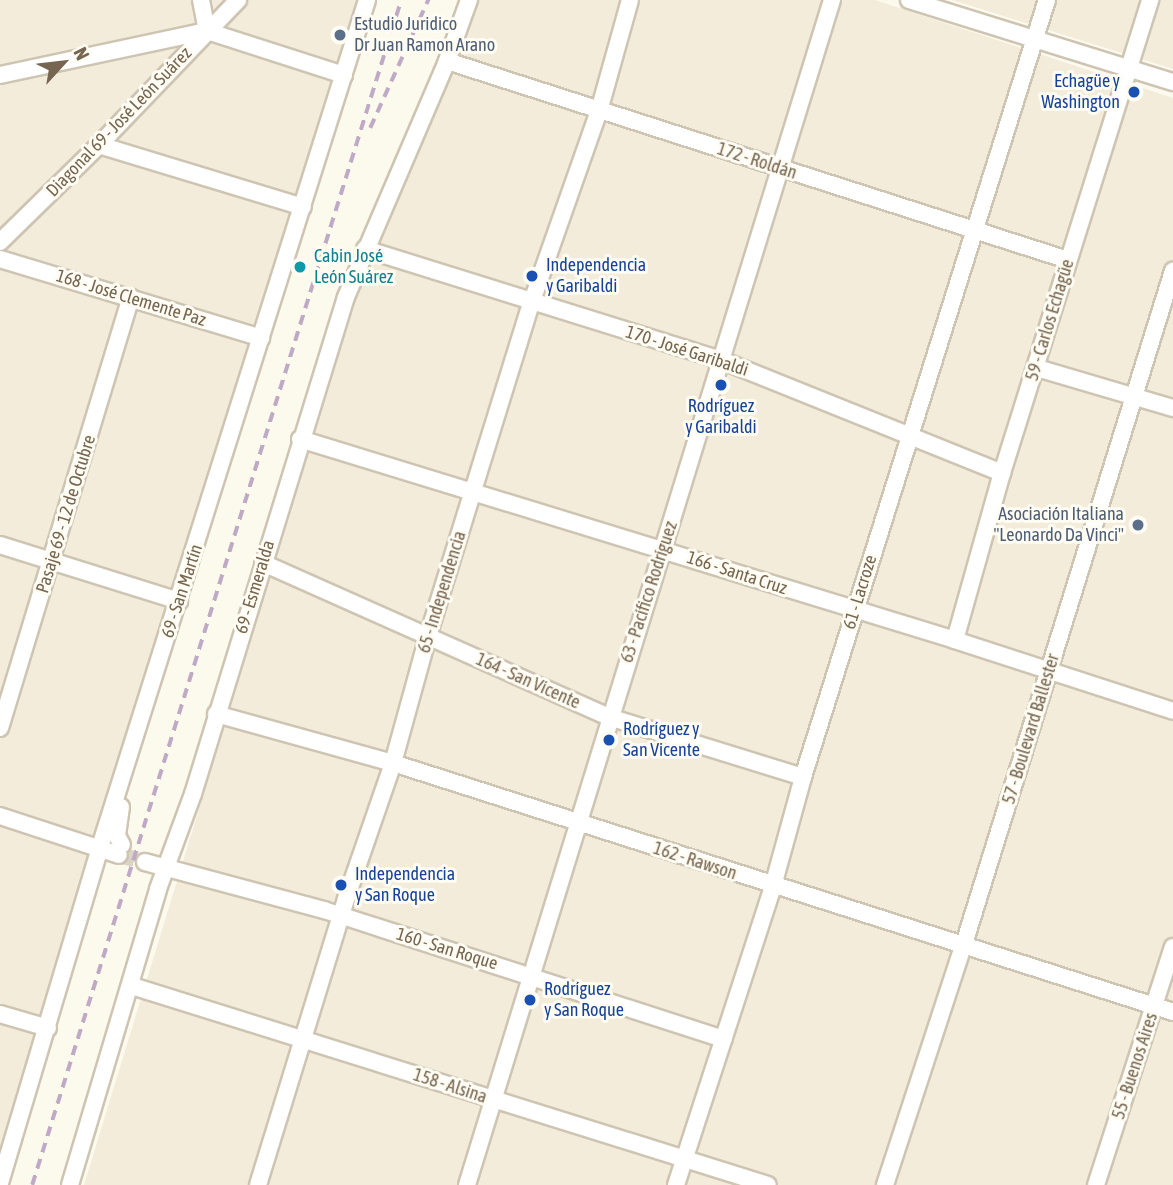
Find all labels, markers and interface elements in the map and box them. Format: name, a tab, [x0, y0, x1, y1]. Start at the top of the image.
place label: Estudio Juridico Dr Juan Ramon Arano	[354, 14, 495, 56]
marker: Estudio Juridico Dr Juan Ramon Arano	[332, 27, 348, 43]
north arrow	[28, 28, 98, 98]
street label: Diagonal 69 - José León Suárez	[42, 43, 196, 201]
text: N	[69, 43, 94, 63]
place label: Echagüe y Washington	[1041, 71, 1120, 114]
marker: Echagüe y Washington	[1126, 84, 1142, 100]
street label: 172 - Roldán	[714, 138, 800, 184]
place label: Cabin José León Suárez	[314, 246, 393, 288]
place label: Independencia y Garibaldi	[546, 255, 646, 298]
street label: 59 - Carlos Echagüe	[1021, 257, 1079, 383]
marker: Cabin José León Suárez	[292, 259, 308, 275]
street label: 168 - José Clemente Paz	[53, 265, 209, 331]
marker: Independencia y Garibaldi	[524, 268, 540, 284]
street label: 170 - José Garibaldi	[623, 321, 751, 381]
marker: Rodríguez y Garibaldi	[713, 377, 729, 393]
place label: Rodríguez y Garibaldi	[685, 396, 757, 438]
street label: Pasaje 69 - 12 de Octubre	[32, 432, 100, 596]
place label: Asociación Italiana "Leonardo Da Vinci"	[993, 504, 1124, 546]
marker: Asociación Italiana "Leonardo Da Vinci"	[1130, 517, 1146, 533]
street label: 63 - Pacífico Rodríguez	[616, 519, 682, 665]
street label: 65 - Independencia	[413, 528, 471, 656]
street label: 69 - Esmeralda	[231, 538, 279, 636]
street label: 69 - San Martín	[157, 541, 207, 641]
street label: 166 - Santa Cruz	[684, 547, 790, 599]
street label: 61 - Lacroze	[839, 552, 881, 632]
street label: 164 - San Vicente	[473, 648, 583, 714]
street label: 57 - Boulevard Ballester	[998, 651, 1064, 807]
place label: Rodríguez y San Vicente	[623, 719, 700, 762]
marker: Rodríguez y San Vicente	[601, 732, 617, 748]
street label: 162 - Rawson	[651, 837, 739, 885]
place label: Independencia y San Roque	[355, 864, 455, 906]
marker: Independencia y San Roque	[333, 877, 349, 893]
street label: 160 - San Roque	[394, 923, 500, 975]
place label: Rodríguez y San Roque	[544, 979, 624, 1021]
marker: Rodríguez y San Roque	[522, 992, 538, 1008]
street label: 55 - Buenos Aires	[1108, 1010, 1162, 1122]
street label: 158 - Alsina	[411, 1064, 489, 1108]

